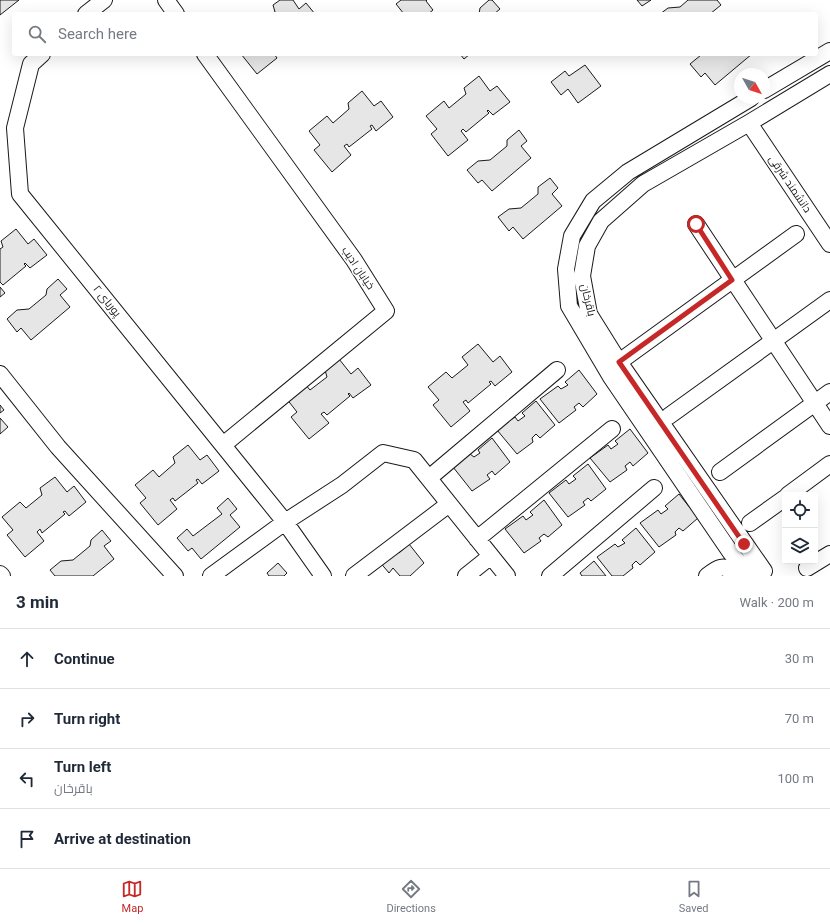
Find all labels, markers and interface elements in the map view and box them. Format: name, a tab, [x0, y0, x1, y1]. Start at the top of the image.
search box	[12, 12, 818, 56]
icon: search	[26, 23, 48, 45]
text: Search here	[58, 25, 137, 43]
north arrow	[734, 68, 770, 104]
street label: دانشمند شرقی	[766, 153, 814, 215]
route start	[687, 215, 705, 233]
street label: خیابان ادیب	[339, 244, 377, 292]
street label: باقرخان	[578, 282, 598, 318]
street label: پوریای ۲	[90, 283, 124, 319]
map controls	[782, 492, 818, 564]
button: locate	[782, 492, 818, 528]
button: layers	[782, 528, 818, 564]
route end	[735, 535, 753, 553]
text: 3 min	[16, 592, 59, 612]
text: Walk · 200 m	[739, 595, 814, 610]
icon: ahead	[16, 648, 38, 670]
text: Continue	[54, 650, 115, 668]
text: 30 m	[785, 651, 814, 666]
icon: right	[16, 708, 38, 730]
text: Turn right	[54, 710, 120, 728]
text: 70 m	[785, 711, 814, 726]
text: Turn left	[54, 758, 111, 776]
icon: left	[16, 768, 38, 790]
text: 100 m	[777, 771, 814, 786]
text: باقرخان	[54, 781, 93, 796]
icon: arrive	[16, 828, 38, 850]
text: Arrive at destination	[54, 830, 191, 848]
tab: Map	[121, 878, 143, 915]
tab: Directions	[386, 878, 436, 915]
tab: Saved	[679, 878, 709, 915]

